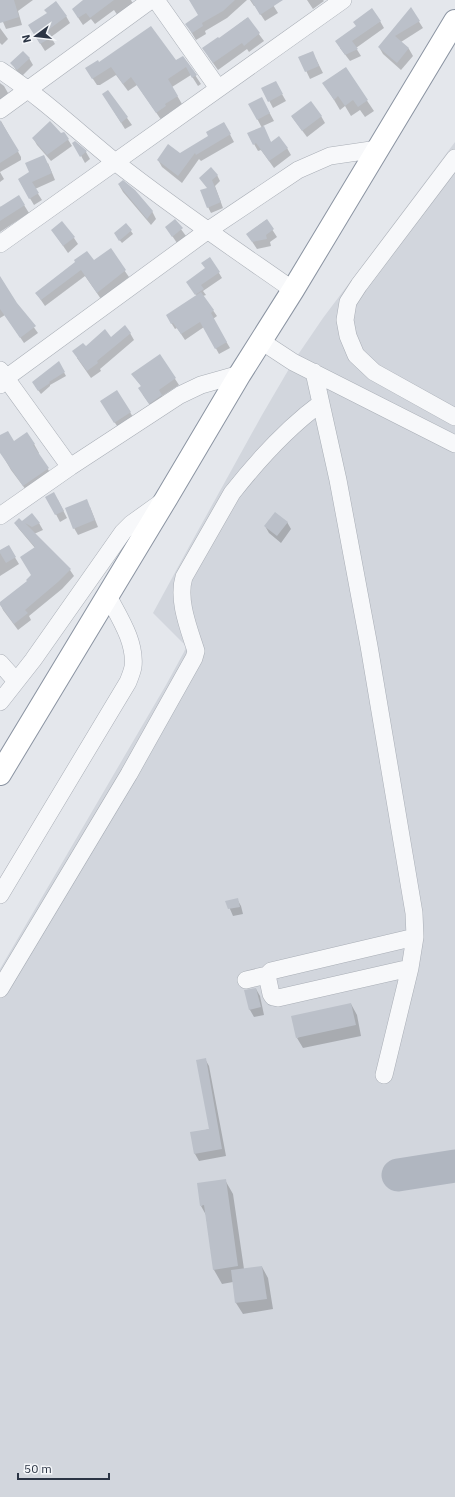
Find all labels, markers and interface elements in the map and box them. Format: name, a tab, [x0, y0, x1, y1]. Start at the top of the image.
north arrow	[16, 16, 56, 56]
text: N	[19, 33, 34, 44]
scale bar	[18, 1455, 109, 1481]
text: 50 m	[24, 1461, 52, 1476]

